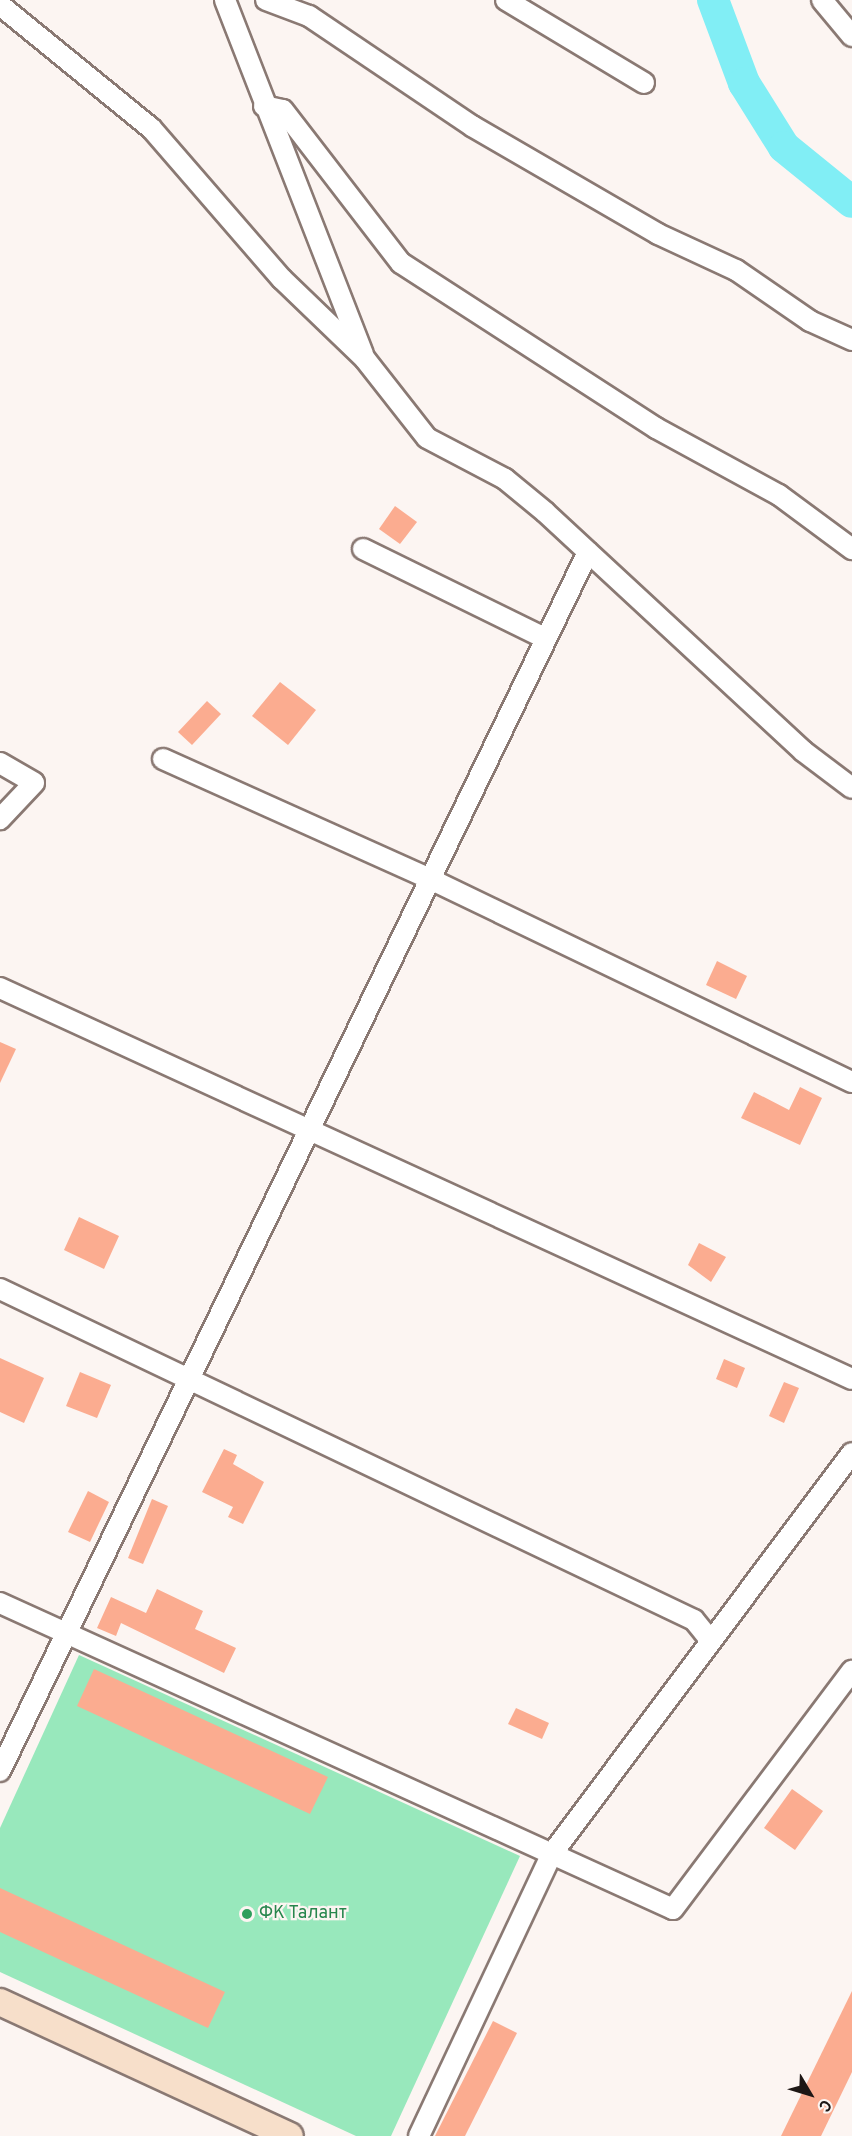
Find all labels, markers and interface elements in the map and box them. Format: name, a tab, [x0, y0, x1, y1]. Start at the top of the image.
place label: ФК Талант	[259, 1903, 348, 1925]
marker: ФК Талант	[240, 1907, 254, 1921]
north arrow	[780, 2064, 840, 2124]
text: С	[813, 2095, 835, 2115]

